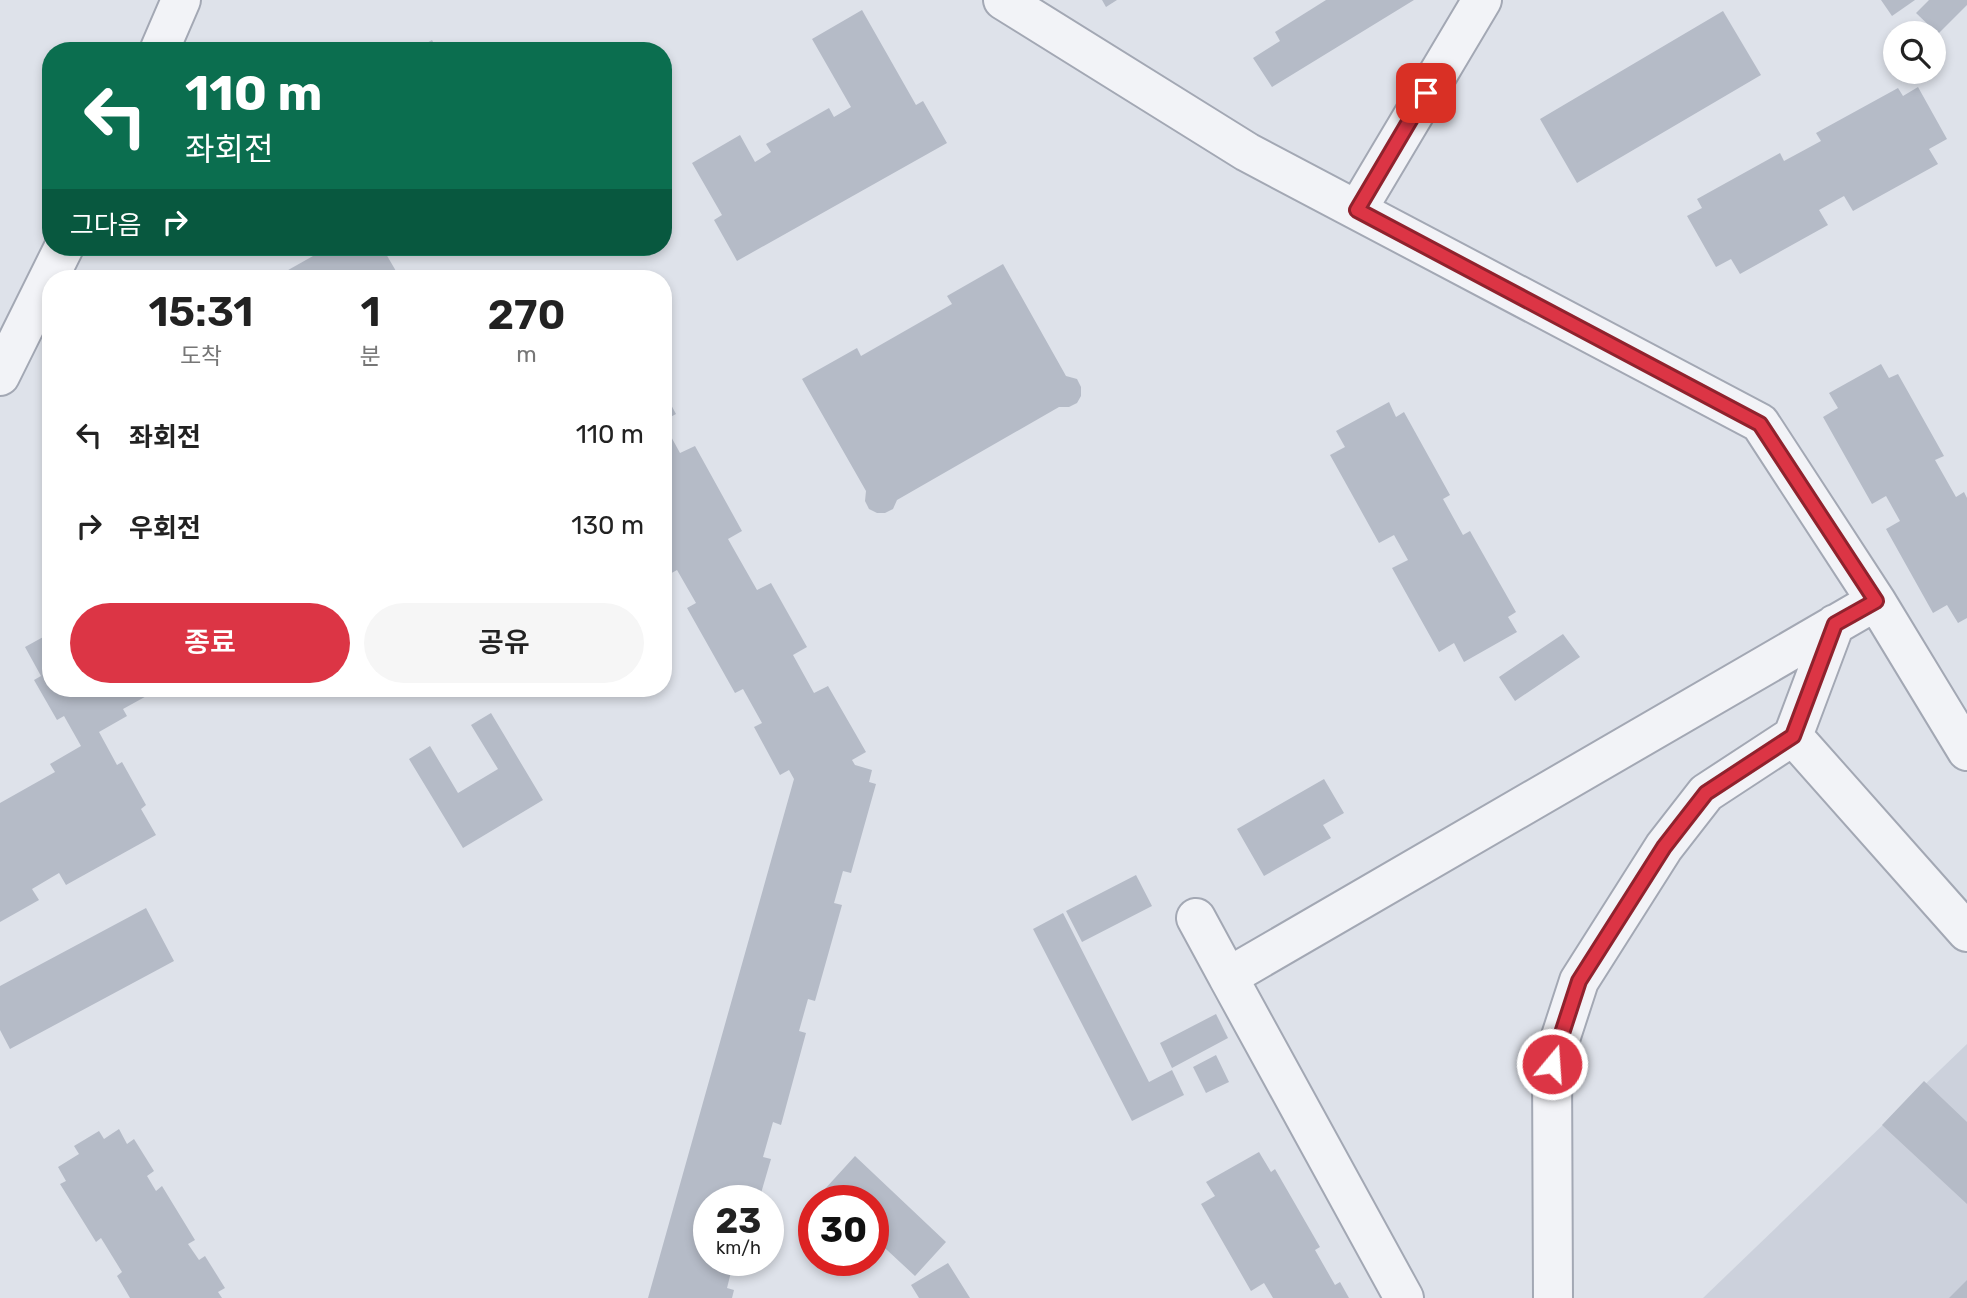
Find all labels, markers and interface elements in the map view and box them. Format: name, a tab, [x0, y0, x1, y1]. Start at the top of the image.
map controls	[1883, 21, 1946, 84]
button: search	[1883, 21, 1946, 84]
pin	[1396, 63, 1456, 123]
text: 110 m	[185, 64, 322, 122]
icon: left	[70, 70, 161, 161]
icon: arrive	[1407, 74, 1445, 112]
text: 좌회전	[185, 130, 273, 168]
icon: right	[156, 203, 194, 241]
text: 그다음	[70, 210, 142, 241]
text: 15:31	[148, 287, 253, 337]
text: 1	[360, 287, 381, 337]
text: 270	[487, 290, 566, 340]
text: m	[516, 340, 537, 368]
text: 도착	[180, 342, 222, 370]
text: 분	[360, 342, 381, 370]
icon: left	[70, 416, 108, 454]
text: 110 m	[576, 419, 644, 450]
text: 좌회전	[129, 422, 201, 453]
icon: right	[70, 507, 108, 545]
text: 130 m	[571, 510, 644, 541]
text: 우회전	[129, 513, 201, 544]
button: 종료	[70, 603, 350, 683]
button: 공유	[364, 603, 644, 683]
position arrow	[1515, 1027, 1589, 1101]
speed limit sign: 30	[798, 1185, 889, 1276]
text: 23	[716, 1200, 761, 1242]
text: km/h	[716, 1237, 761, 1259]

